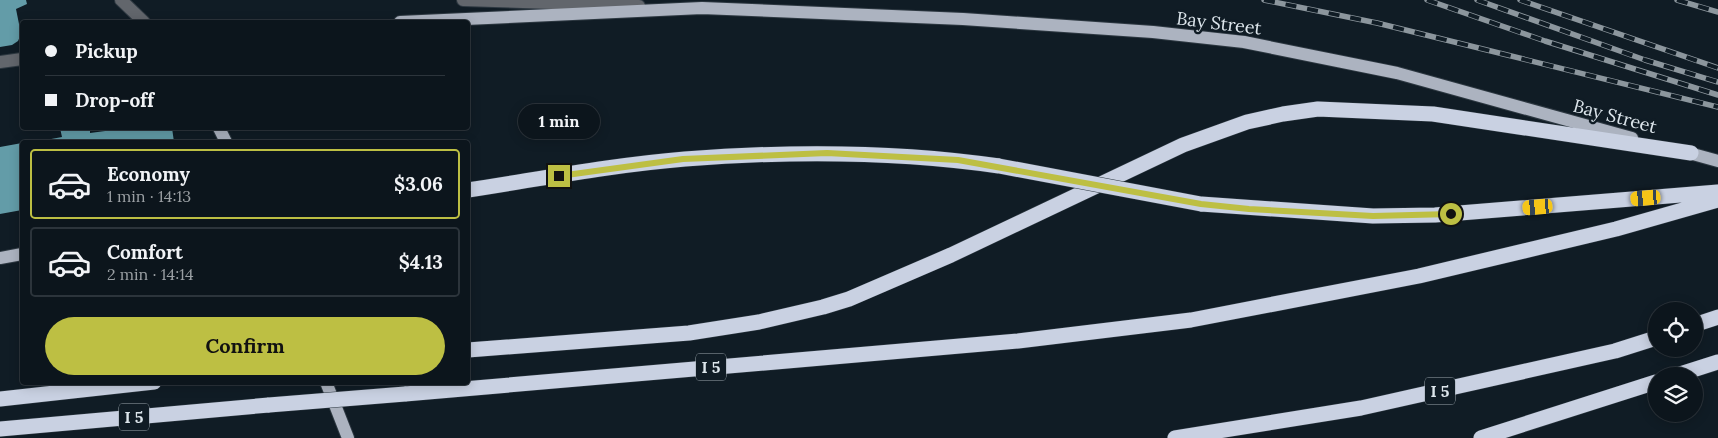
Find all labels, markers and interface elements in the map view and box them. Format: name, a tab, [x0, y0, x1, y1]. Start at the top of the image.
street label: Bay Street	[1175, 6, 1263, 40]
text: Pickup	[75, 39, 138, 63]
text: Drop-off	[75, 88, 154, 112]
street label: Bay Street	[1571, 94, 1659, 138]
callout: 1 min	[518, 104, 600, 138]
text: 1 min	[539, 111, 579, 131]
icon: car	[47, 162, 92, 207]
text: Economy	[107, 162, 190, 186]
route end	[548, 165, 570, 187]
text: $3.06	[394, 172, 443, 196]
text: 1 min · 14:13	[107, 186, 191, 206]
car	[1630, 189, 1661, 207]
car	[1522, 198, 1553, 216]
route start	[1440, 203, 1462, 225]
icon: car	[47, 240, 92, 285]
text: Comfort	[107, 240, 183, 264]
text: $4.13	[399, 250, 443, 274]
text: 2 min · 14:14	[107, 264, 194, 284]
map controls	[1648, 302, 1703, 422]
button: locate	[1648, 302, 1703, 357]
button: Confirm	[45, 317, 445, 375]
road number: I 5	[696, 354, 726, 381]
button: layers	[1648, 367, 1703, 422]
road number: I 5	[1425, 378, 1455, 404]
road number: I 5	[119, 404, 149, 431]

